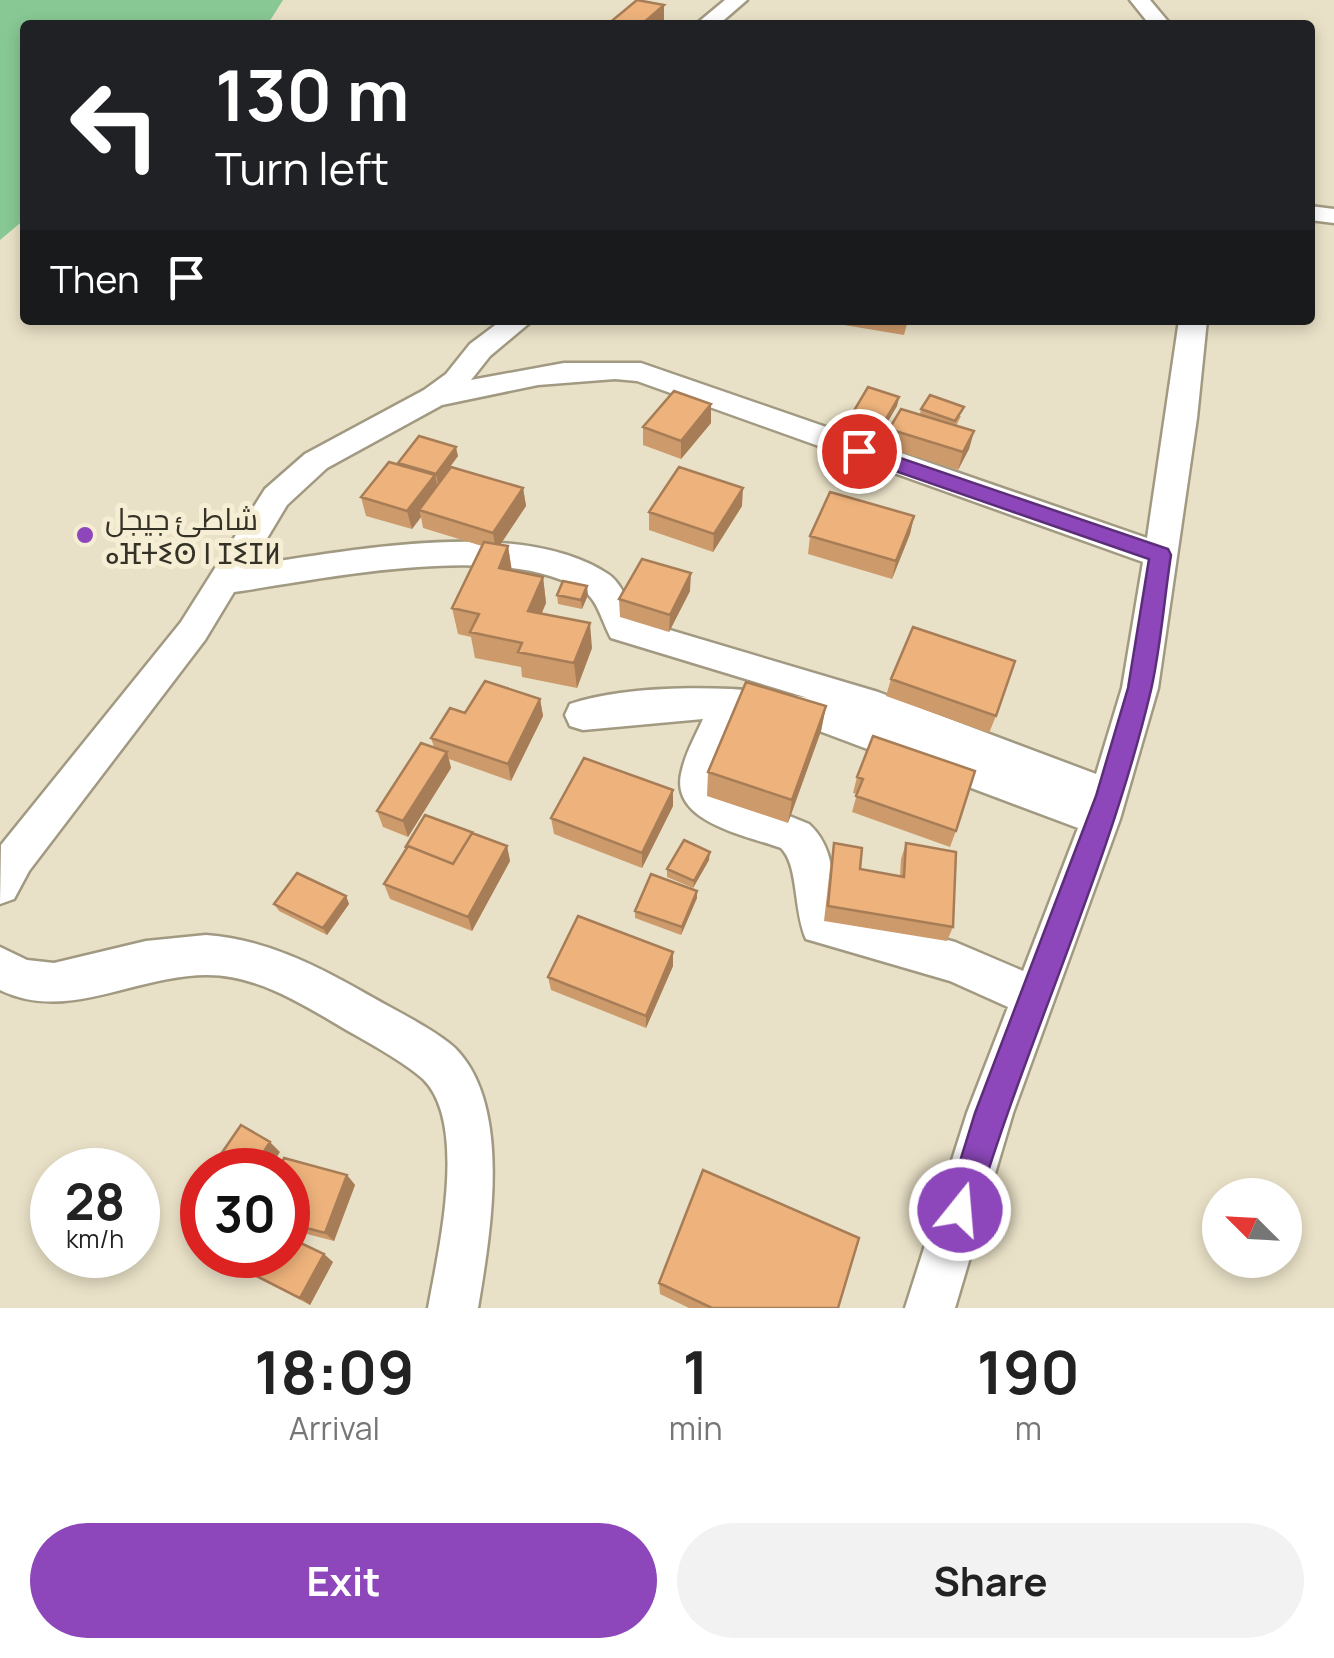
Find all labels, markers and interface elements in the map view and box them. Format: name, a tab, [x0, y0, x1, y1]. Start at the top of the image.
text: 130 m	[215, 46, 409, 142]
icon: left	[50, 60, 180, 190]
text: Turn left	[215, 137, 389, 199]
icon: arrive	[159, 250, 214, 305]
text: Then	[50, 252, 139, 304]
pin	[817, 409, 902, 494]
icon: arrive	[832, 424, 887, 479]
place label: شاطئ جيجل ⴰⴼⵜⵉⵙ ⵏ ⵊⵉⵊⵍ	[105, 498, 281, 573]
marker: شاطئ جيجل ⴰⴼⵜⵉⵙ ⵏ ⵊⵉⵊⵍ	[74, 524, 96, 546]
speed limit sign: 30	[180, 1148, 310, 1278]
position arrow	[908, 1158, 1012, 1262]
text: 28	[65, 1167, 125, 1235]
north arrow	[1202, 1178, 1302, 1278]
map controls	[1202, 1178, 1302, 1278]
text: km/h	[66, 1221, 124, 1256]
text: 18:09	[254, 1330, 415, 1412]
text: 1	[683, 1330, 709, 1412]
text: 190	[977, 1330, 1080, 1412]
text: Arrival	[289, 1406, 380, 1450]
text: min	[669, 1406, 722, 1450]
text: m	[1015, 1406, 1042, 1450]
button: Exit	[30, 1523, 657, 1638]
button: Share	[677, 1523, 1304, 1638]

